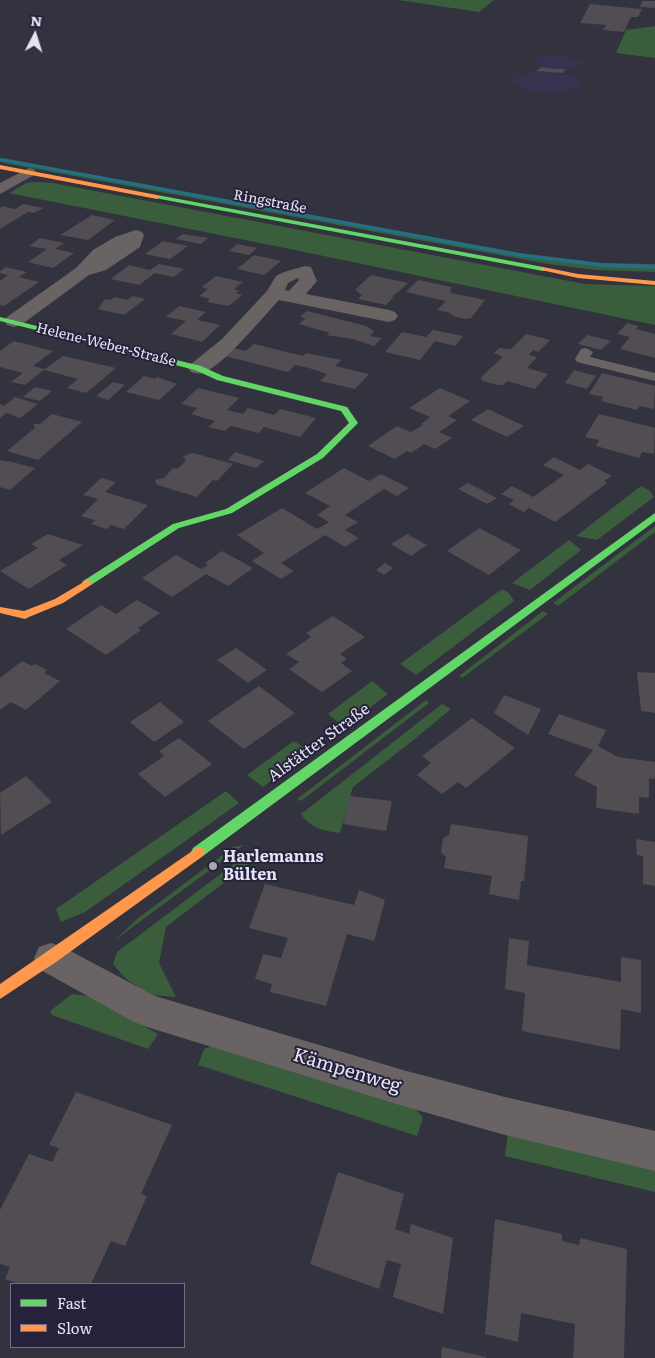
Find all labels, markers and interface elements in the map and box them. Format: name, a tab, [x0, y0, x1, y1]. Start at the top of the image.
north arrow	[10, 10, 60, 60]
text: N	[30, 10, 43, 31]
street label: Ringstraße	[232, 187, 308, 217]
street label: Helene-Weber-Straße	[34, 320, 178, 370]
street label: Alstätter Straße	[264, 700, 374, 786]
place label: Harlemanns Bülten	[223, 847, 324, 885]
marker: Harlemanns Bülten	[207, 860, 219, 872]
street label: Kämpenweg	[290, 1044, 404, 1098]
legend	[10, 1283, 185, 1348]
text: Fast	[57, 1291, 86, 1314]
text: Slow	[57, 1316, 92, 1339]

